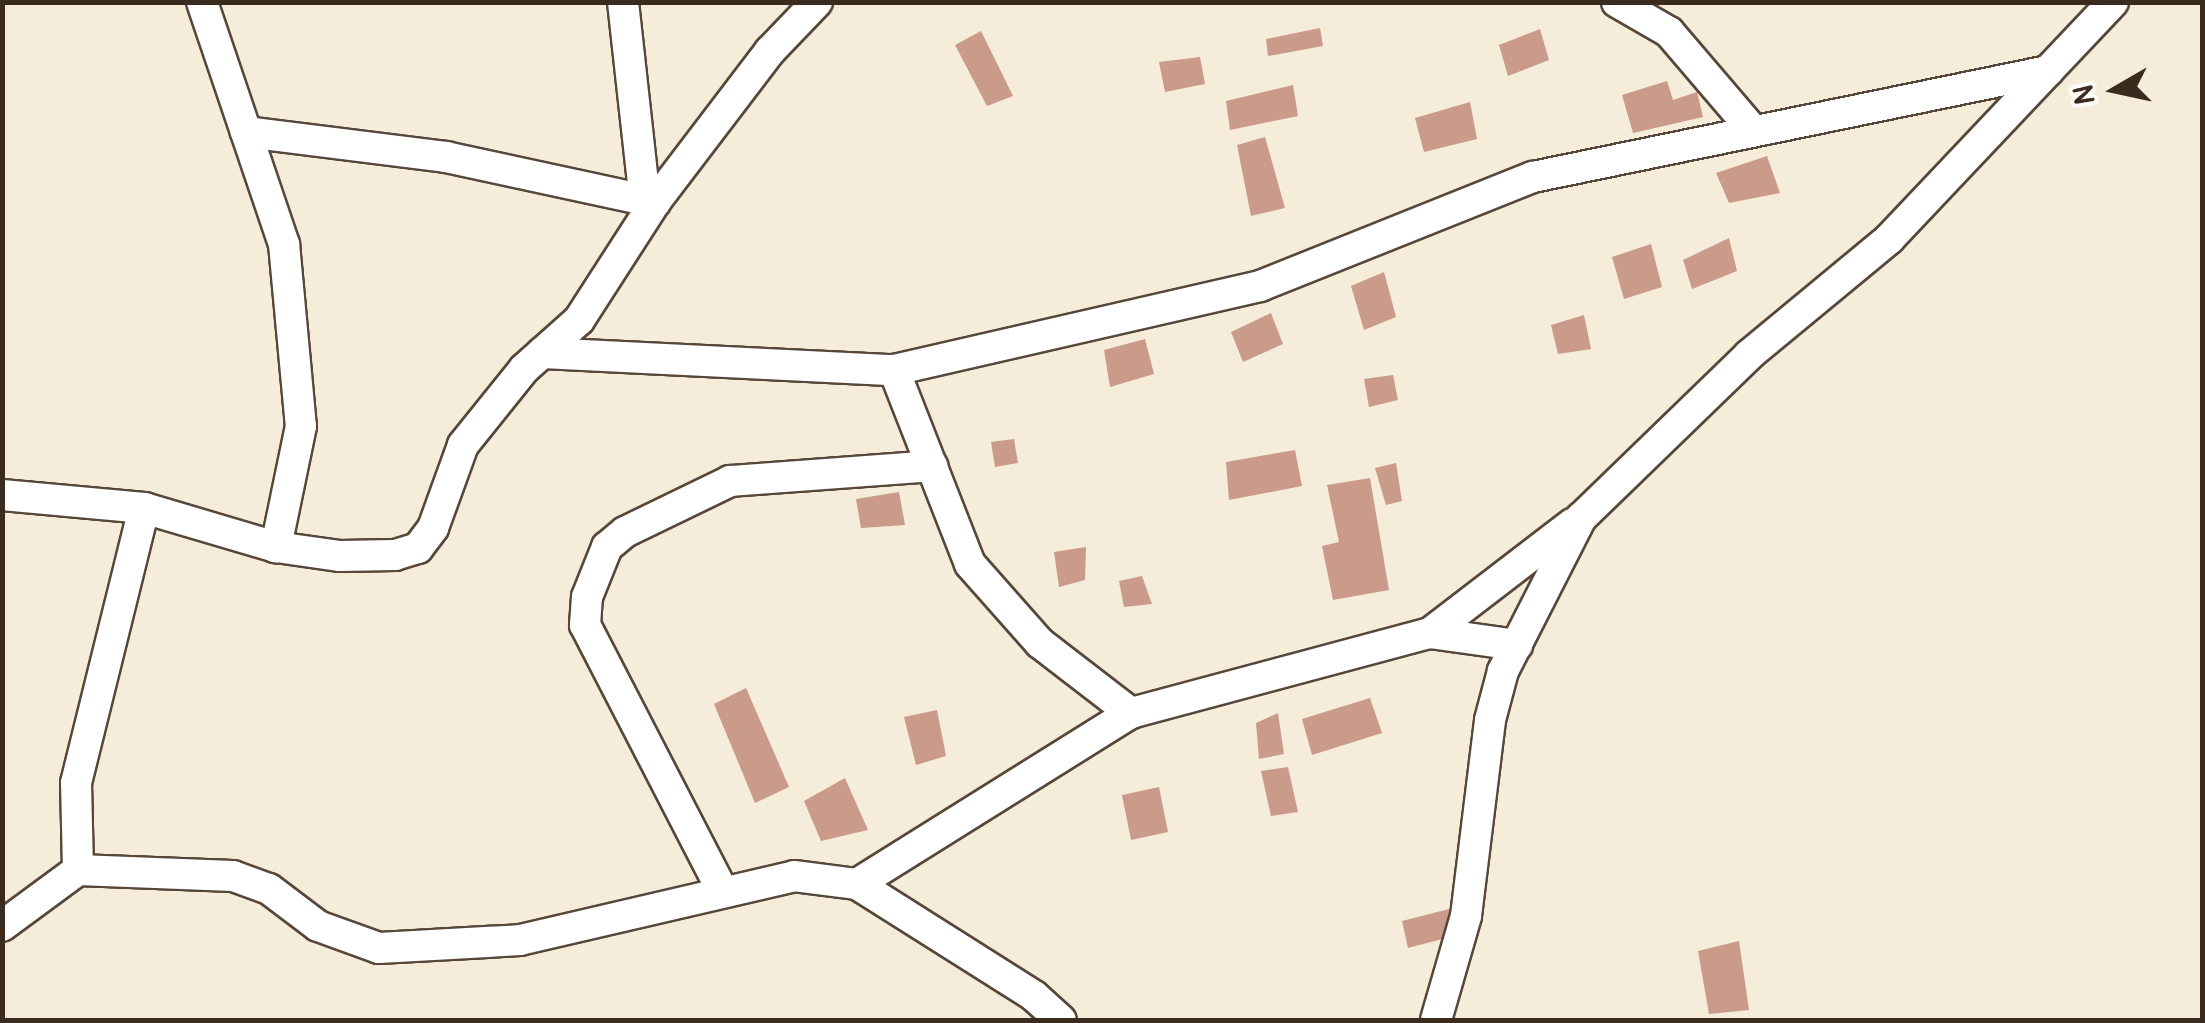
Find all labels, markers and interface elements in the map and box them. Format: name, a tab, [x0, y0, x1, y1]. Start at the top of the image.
north arrow	[2065, 40, 2165, 140]
text: N	[2066, 83, 2104, 107]

